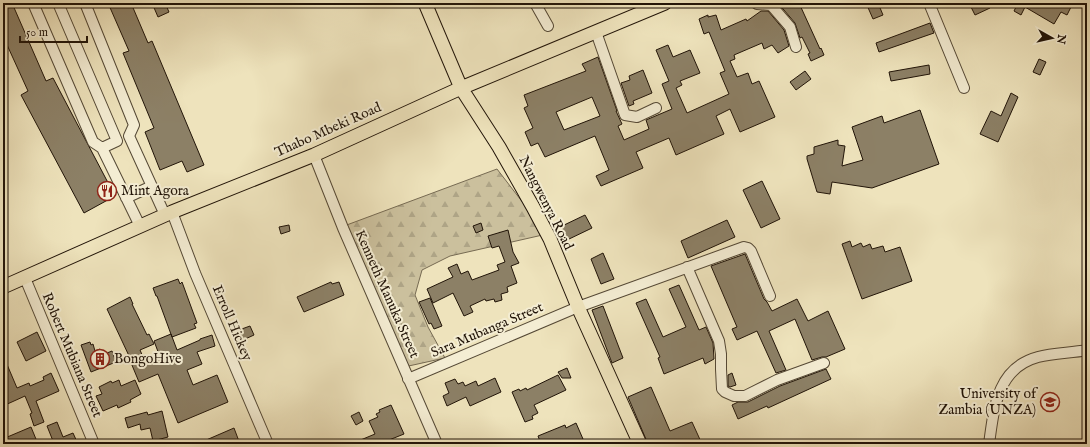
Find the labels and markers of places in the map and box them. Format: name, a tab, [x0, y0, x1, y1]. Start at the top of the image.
restaurant icon: Mint Agora	[96, 180, 118, 202]
place label: Mint Agora	[121, 182, 190, 200]
building icon: BongoHive	[89, 348, 111, 370]
place label: BongoHive	[114, 350, 182, 368]
place label: University of Zambia (UNZA)	[938, 385, 1039, 419]
school or university icon: University of Zambia (UNZA)	[1039, 391, 1061, 413]

